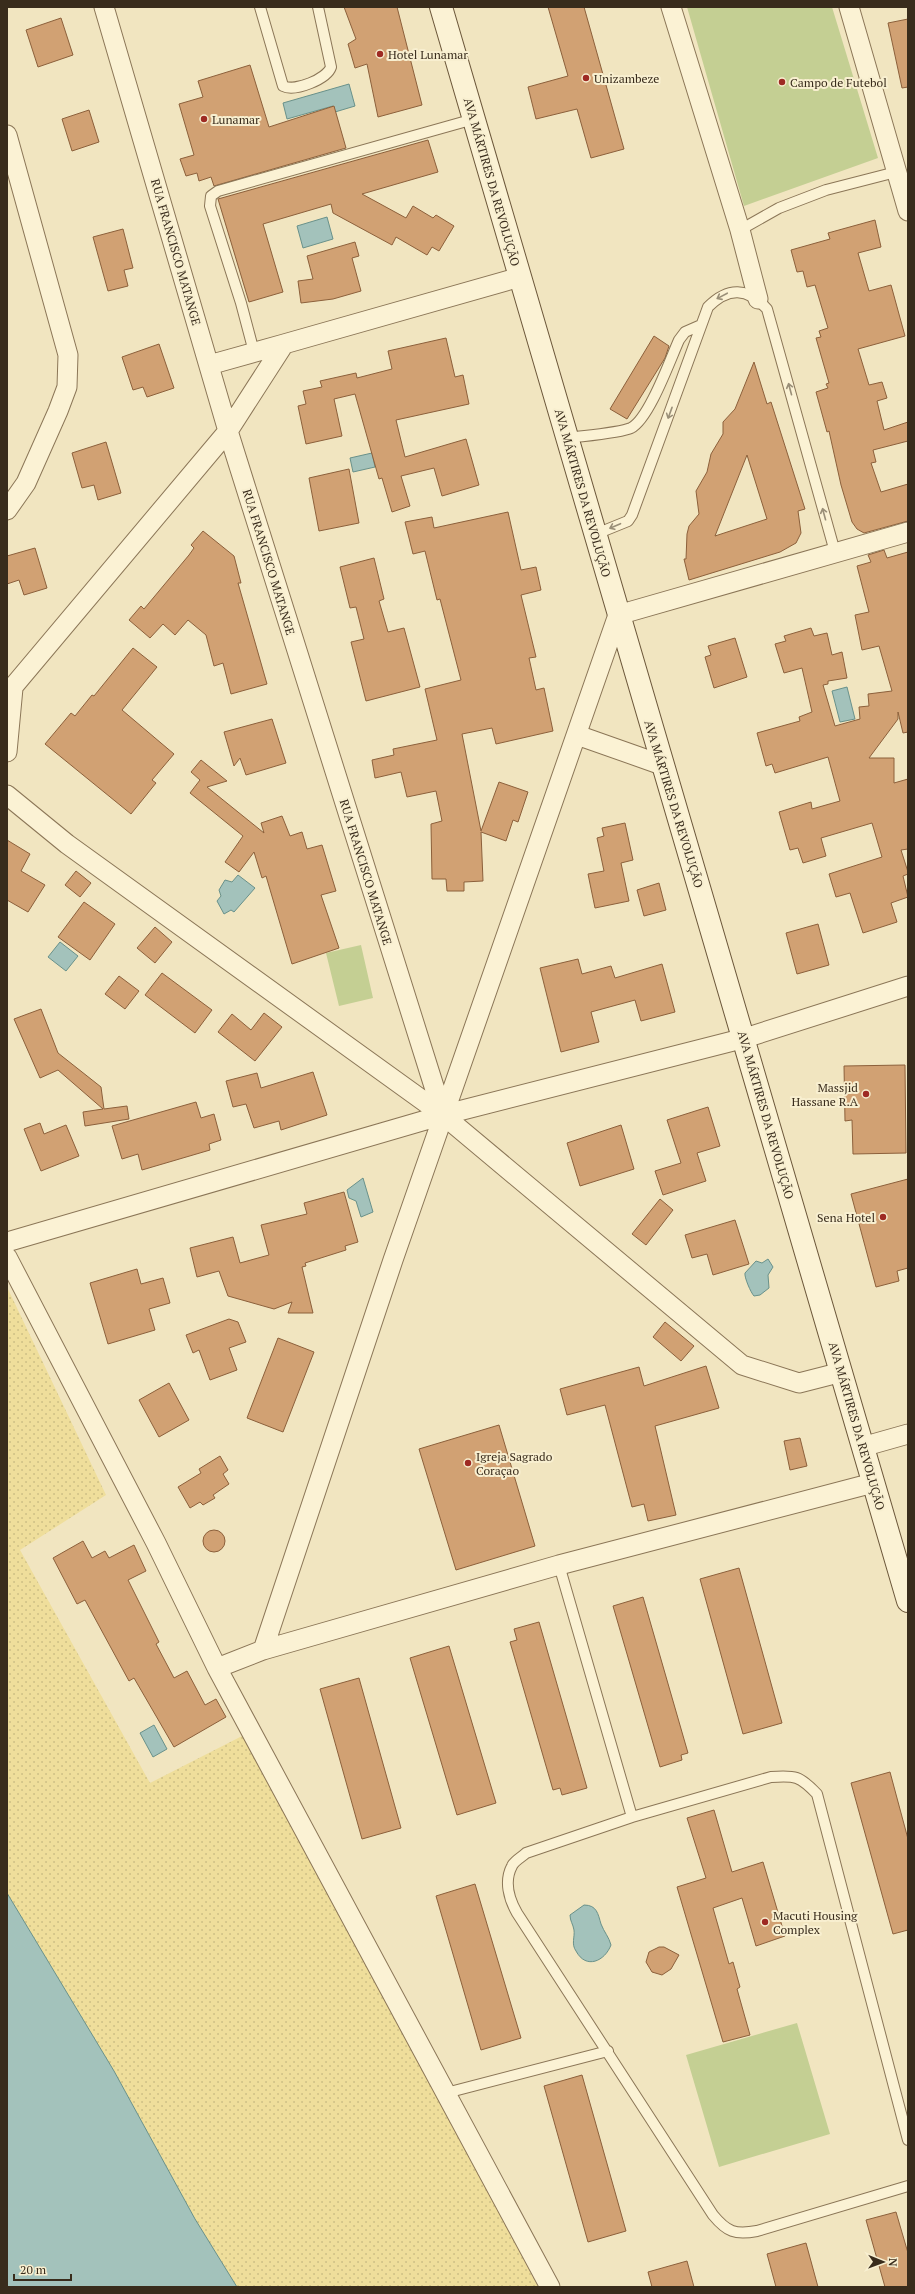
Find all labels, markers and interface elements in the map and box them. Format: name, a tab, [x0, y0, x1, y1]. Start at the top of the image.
place label: Hotel Lunamar	[388, 47, 468, 62]
marker: Hotel Lunamar	[375, 49, 385, 59]
place label: Unizambeze	[594, 71, 659, 86]
marker: Unizambeze	[581, 73, 591, 83]
place label: Campo de Futebol	[790, 75, 887, 90]
marker: Campo de Futebol	[777, 77, 787, 87]
street label: AVA MÁRTIRES DA REVOLUÇÃO	[461, 96, 523, 268]
place label: Lunamar	[212, 112, 260, 127]
marker: Lunamar	[199, 114, 209, 124]
street label: RUA FRANCISCO MATANGE	[148, 177, 204, 327]
one-way arrow	[716, 293, 728, 301]
one-way arrow	[786, 383, 793, 396]
one-way arrow	[665, 406, 673, 418]
street label: AVA MÁRTIRES DA REVOLUÇÃO	[552, 407, 614, 579]
street label: RUA FRANCISCO MATANGE	[240, 487, 298, 637]
one-way arrow	[820, 508, 828, 521]
one-way arrow	[609, 523, 621, 530]
street label: AVA MÁRTIRES DA REVOLUÇÃO	[641, 718, 707, 890]
street label: RUA FRANCISCO MATANGE	[337, 797, 395, 947]
street label: AVA MÁRTIRES DA REVOLUÇÃO	[735, 1029, 797, 1201]
place label: Massjid Hassane R.A	[791, 1080, 859, 1109]
marker: Massjid Hassane R.A	[861, 1089, 871, 1099]
place label: Sena Hotel	[817, 1210, 875, 1225]
marker: Sena Hotel	[878, 1212, 888, 1222]
street label: AVA MÁRTIRES DA REVOLUÇÃO	[826, 1340, 888, 1512]
place label: Igreja Sagrado Coraçao	[476, 1449, 553, 1478]
marker: Igreja Sagrado Coraçao	[463, 1458, 473, 1468]
place label: Macuti Housing Complex	[773, 1908, 858, 1937]
marker: Macuti Housing Complex	[760, 1917, 770, 1927]
north arrow	[863, 2242, 903, 2282]
scale bar	[14, 2256, 71, 2282]
text: N	[886, 2258, 900, 2267]
text: 20 m	[20, 2262, 47, 2277]

